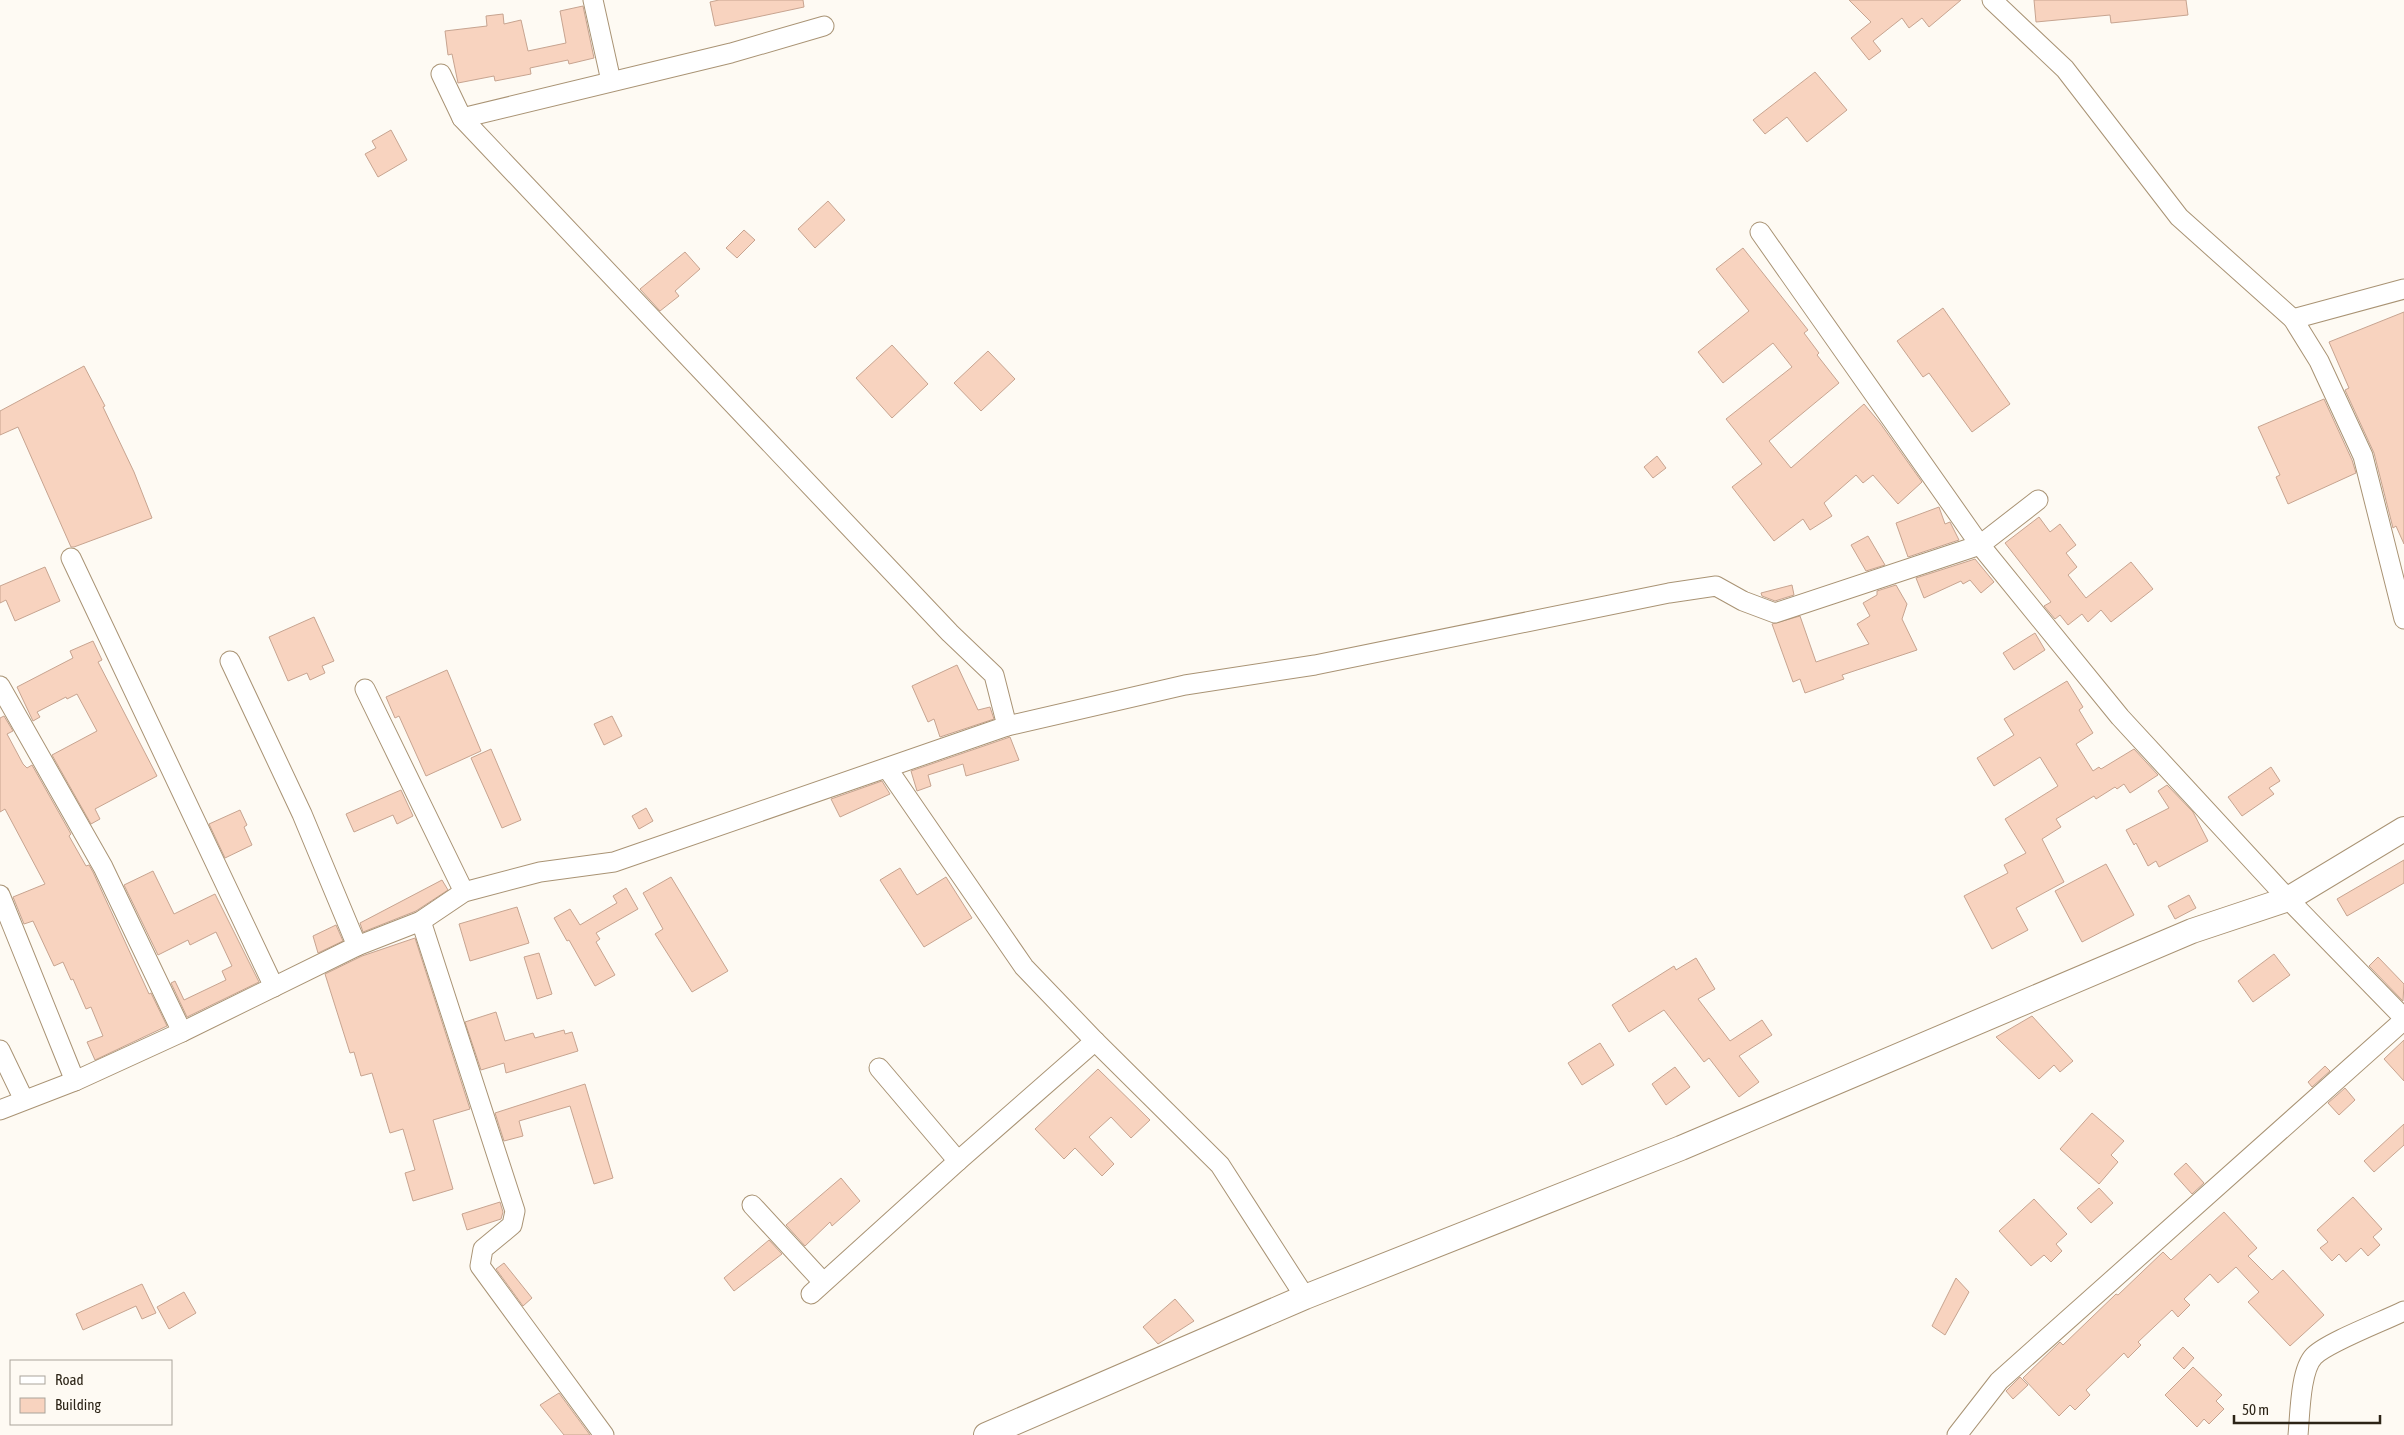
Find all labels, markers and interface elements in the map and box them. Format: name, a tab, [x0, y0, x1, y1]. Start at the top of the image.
legend	[10, 1360, 172, 1425]
text: Road	[55, 1371, 84, 1388]
scale bar	[2234, 1392, 2380, 1424]
text: Building	[55, 1396, 101, 1413]
text: 50 m	[2242, 1401, 2269, 1418]

